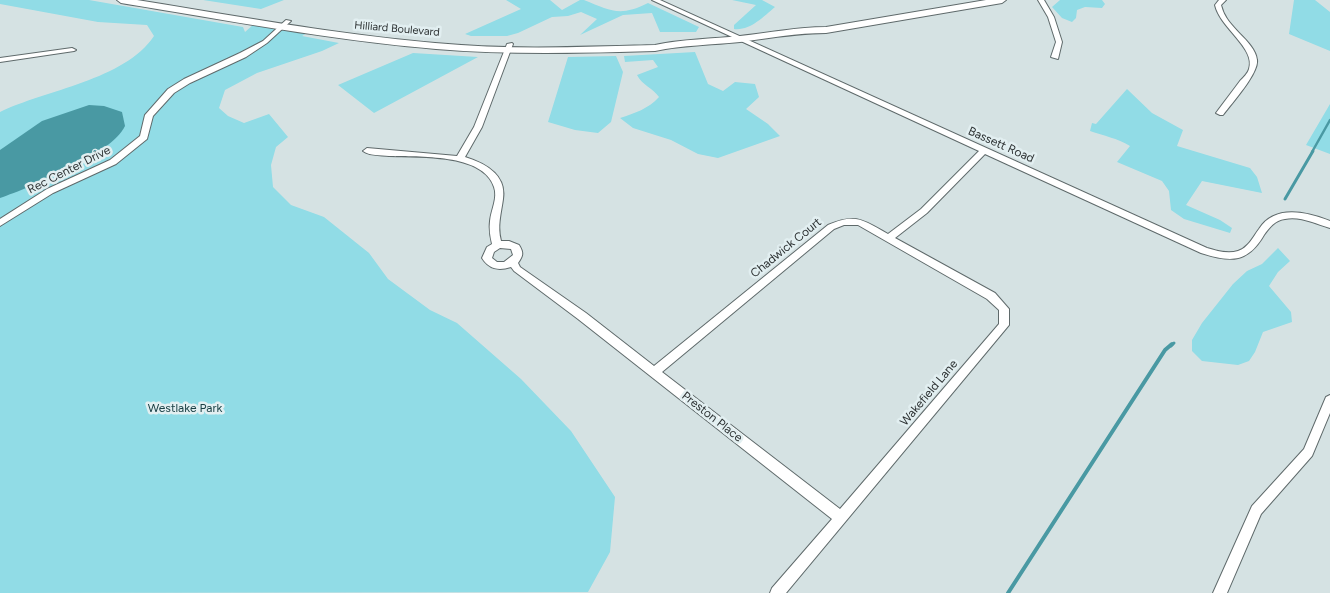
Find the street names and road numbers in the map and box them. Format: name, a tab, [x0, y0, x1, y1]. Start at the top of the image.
street label: Hilliard Boulevard	[354, 19, 440, 39]
street label: Bassett Road	[966, 124, 1036, 166]
street label: Rec Center Drive	[25, 143, 113, 197]
street label: Chadwick Court	[748, 215, 824, 281]
street label: Wakefield Lane	[897, 357, 961, 429]
street label: Preston Place	[679, 389, 745, 445]

